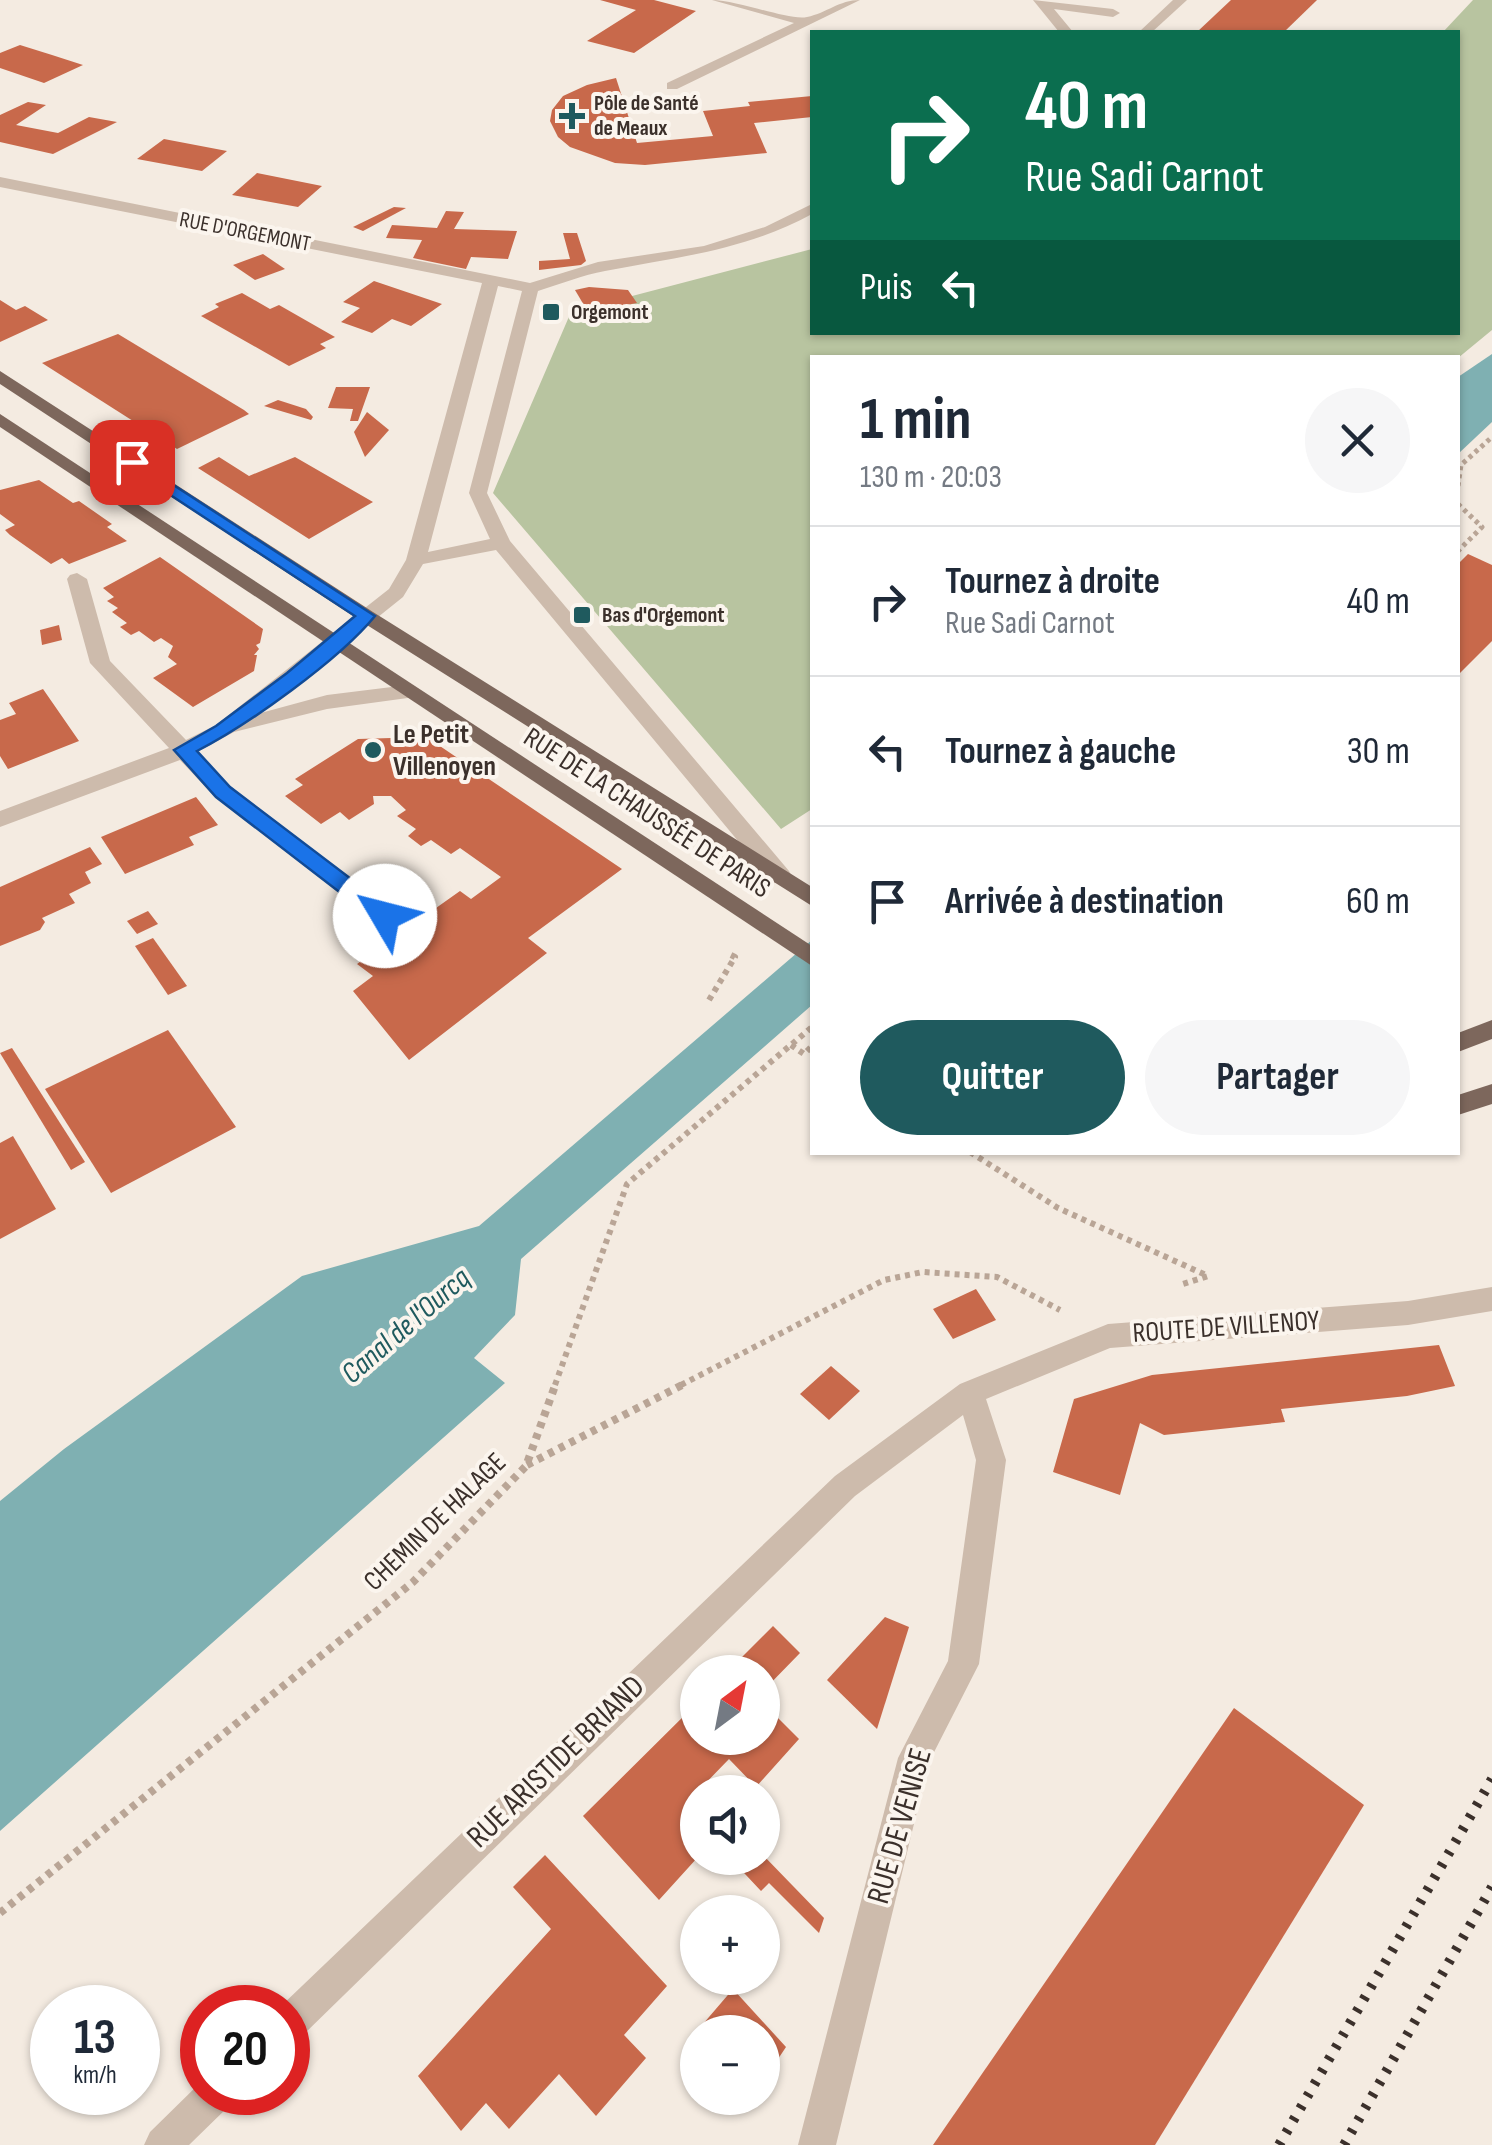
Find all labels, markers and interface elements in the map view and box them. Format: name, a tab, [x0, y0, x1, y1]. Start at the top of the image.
text: 40 m	[1025, 65, 1148, 149]
icon: right	[860, 70, 990, 200]
place label: Pôle de Santé de Meaux	[594, 90, 699, 142]
marker: Pôle de Santé de Meaux	[559, 103, 585, 129]
text: Rue Sadi Carnot	[1025, 150, 1264, 205]
street label: RUE D'ORGEMONT	[177, 206, 313, 258]
icon: left	[933, 260, 988, 315]
text: Puis	[860, 265, 913, 310]
place label: Orgemont	[571, 299, 649, 326]
marker: Orgemont	[540, 301, 562, 323]
text: 1 min	[860, 384, 972, 456]
button: close	[1305, 388, 1410, 493]
pin	[90, 420, 175, 505]
icon: arrive	[105, 435, 160, 490]
text: 130 m · 20:03	[860, 458, 1002, 497]
text: Tournez à droite	[945, 559, 1160, 604]
icon: right	[860, 574, 915, 629]
text: 40 m	[1347, 579, 1410, 624]
place label: Bas d'Orgemont	[602, 602, 725, 629]
marker: Bas d'Orgemont	[571, 604, 593, 626]
text: Rue Sadi Carnot	[945, 604, 1115, 643]
place label: Le Petit Villenoyen	[393, 718, 496, 783]
street label: RUE DE LA CHAUSSÉE DE PARIS	[517, 721, 777, 905]
icon: left	[860, 724, 915, 779]
text: Tournez à gauche	[945, 729, 1176, 774]
text: 30 m	[1347, 729, 1410, 774]
marker: Le Petit Villenoyen	[362, 739, 384, 761]
position arrow	[333, 864, 437, 968]
icon: arrive	[860, 874, 915, 929]
text: Arrivée à destination	[945, 879, 1224, 924]
text: 60 m	[1346, 879, 1410, 924]
button: Quitter	[860, 1020, 1125, 1135]
button: Partager	[1145, 1020, 1410, 1135]
water label: Canal de l'Ourcq	[334, 1260, 478, 1392]
street label: ROUTE DE VILLENOY	[1131, 1304, 1321, 1350]
street label: CHEMIN DE HALAGE	[357, 1446, 513, 1598]
north arrow	[680, 1655, 780, 1755]
map controls	[680, 1655, 780, 2115]
street label: RUE ARISTIDE BRIAND	[459, 1667, 653, 1857]
street label: RUE DE VENISE	[859, 1744, 941, 1908]
button: sound	[680, 1775, 780, 1875]
button: +	[680, 1895, 780, 1995]
speed limit sign: 20	[180, 1985, 310, 2115]
text: 13	[74, 2008, 116, 2068]
button: −	[680, 2015, 780, 2115]
text: km/h	[73, 2060, 117, 2091]

